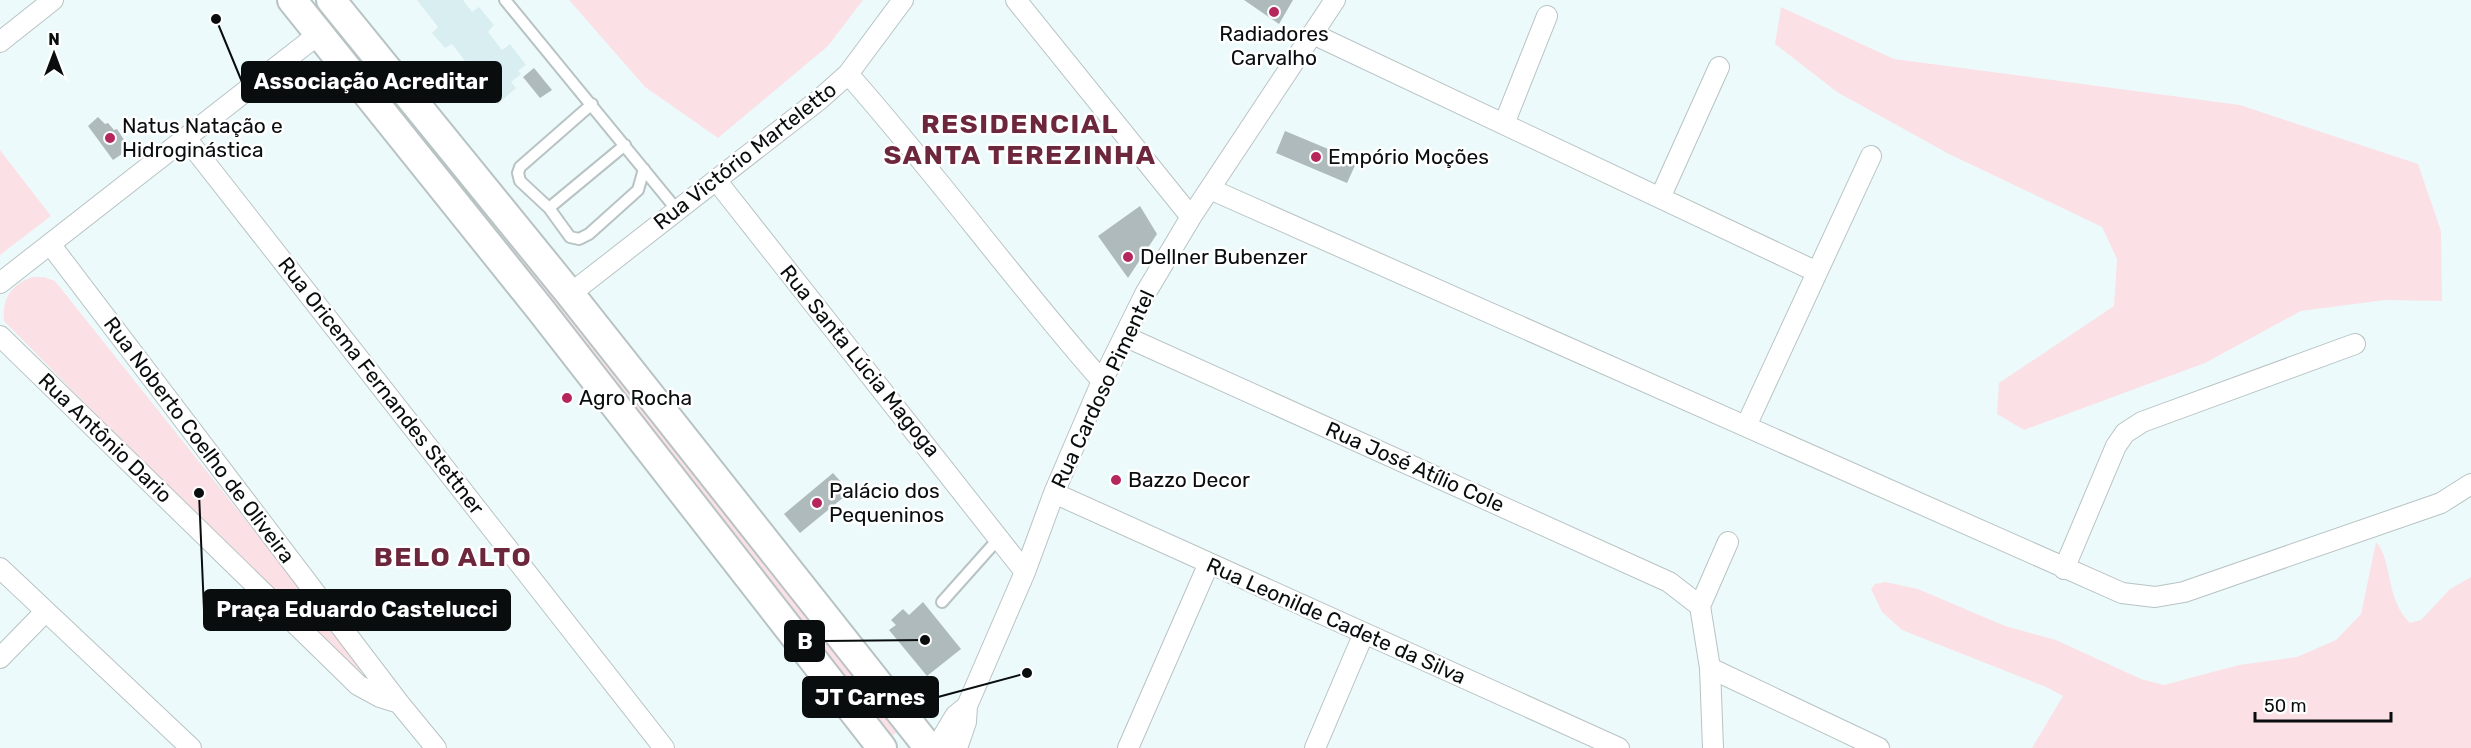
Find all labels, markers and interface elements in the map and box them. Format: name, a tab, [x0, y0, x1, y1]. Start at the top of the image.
marker: Radiadores Carvalho	[1267, 5, 1281, 19]
place label: Radiadores Carvalho	[1219, 21, 1329, 70]
north arrow	[24, 24, 84, 84]
text: N	[48, 30, 60, 49]
callout: Associação Acreditar	[242, 62, 501, 102]
text: Associação Acreditar	[254, 68, 488, 95]
street label: Rua Victório Marteletto	[648, 77, 841, 235]
district label: RESIDENCIAL SANTA TEREZINHA	[883, 108, 1157, 171]
place label: Natus Natação e Hidroginástica	[122, 113, 283, 162]
marker: Natus Natação e Hidroginástica	[103, 131, 117, 145]
place label: Empório Moções	[1328, 144, 1489, 169]
marker: Empório Moções	[1309, 150, 1323, 164]
place label: Dellner Bubenzer	[1140, 244, 1308, 269]
marker: Dellner Bubenzer	[1121, 250, 1135, 264]
street label: Rua Oricema Fernandes Stettner	[273, 252, 490, 519]
street label: Rua Santa Lúcia Magoga	[775, 260, 946, 462]
street label: Rua Cardoso Pimentel	[1046, 286, 1159, 492]
street label: Rua Noberto Coelho de Oliveira	[99, 312, 300, 568]
street label: Rua Antônio Dario	[33, 368, 177, 508]
place label: Agro Rocha	[579, 385, 692, 410]
marker: Agro Rocha	[560, 391, 574, 405]
street label: Rua José Atílio Cole	[1322, 416, 1508, 517]
place label: Bazzo Decor	[1128, 467, 1250, 492]
marker: Bazzo Decor	[1109, 473, 1123, 487]
place label: Palácio dos Pequeninos	[829, 478, 944, 527]
marker: Palácio dos Pequeninos	[810, 496, 824, 510]
district label: BELO ALTO	[374, 541, 532, 573]
street label: Rua Leonilde Cadete da Silva	[1203, 552, 1470, 689]
callout: Praça Eduardo Castelucci	[204, 590, 510, 630]
text: Praça Eduardo Castelucci	[216, 596, 498, 623]
callout: B	[785, 621, 824, 661]
text: B	[797, 628, 813, 655]
callout: JT Carnes	[803, 677, 938, 717]
text: JT Carnes	[815, 684, 925, 711]
scale bar	[2255, 685, 2392, 723]
text: 50 m	[2264, 695, 2307, 717]

